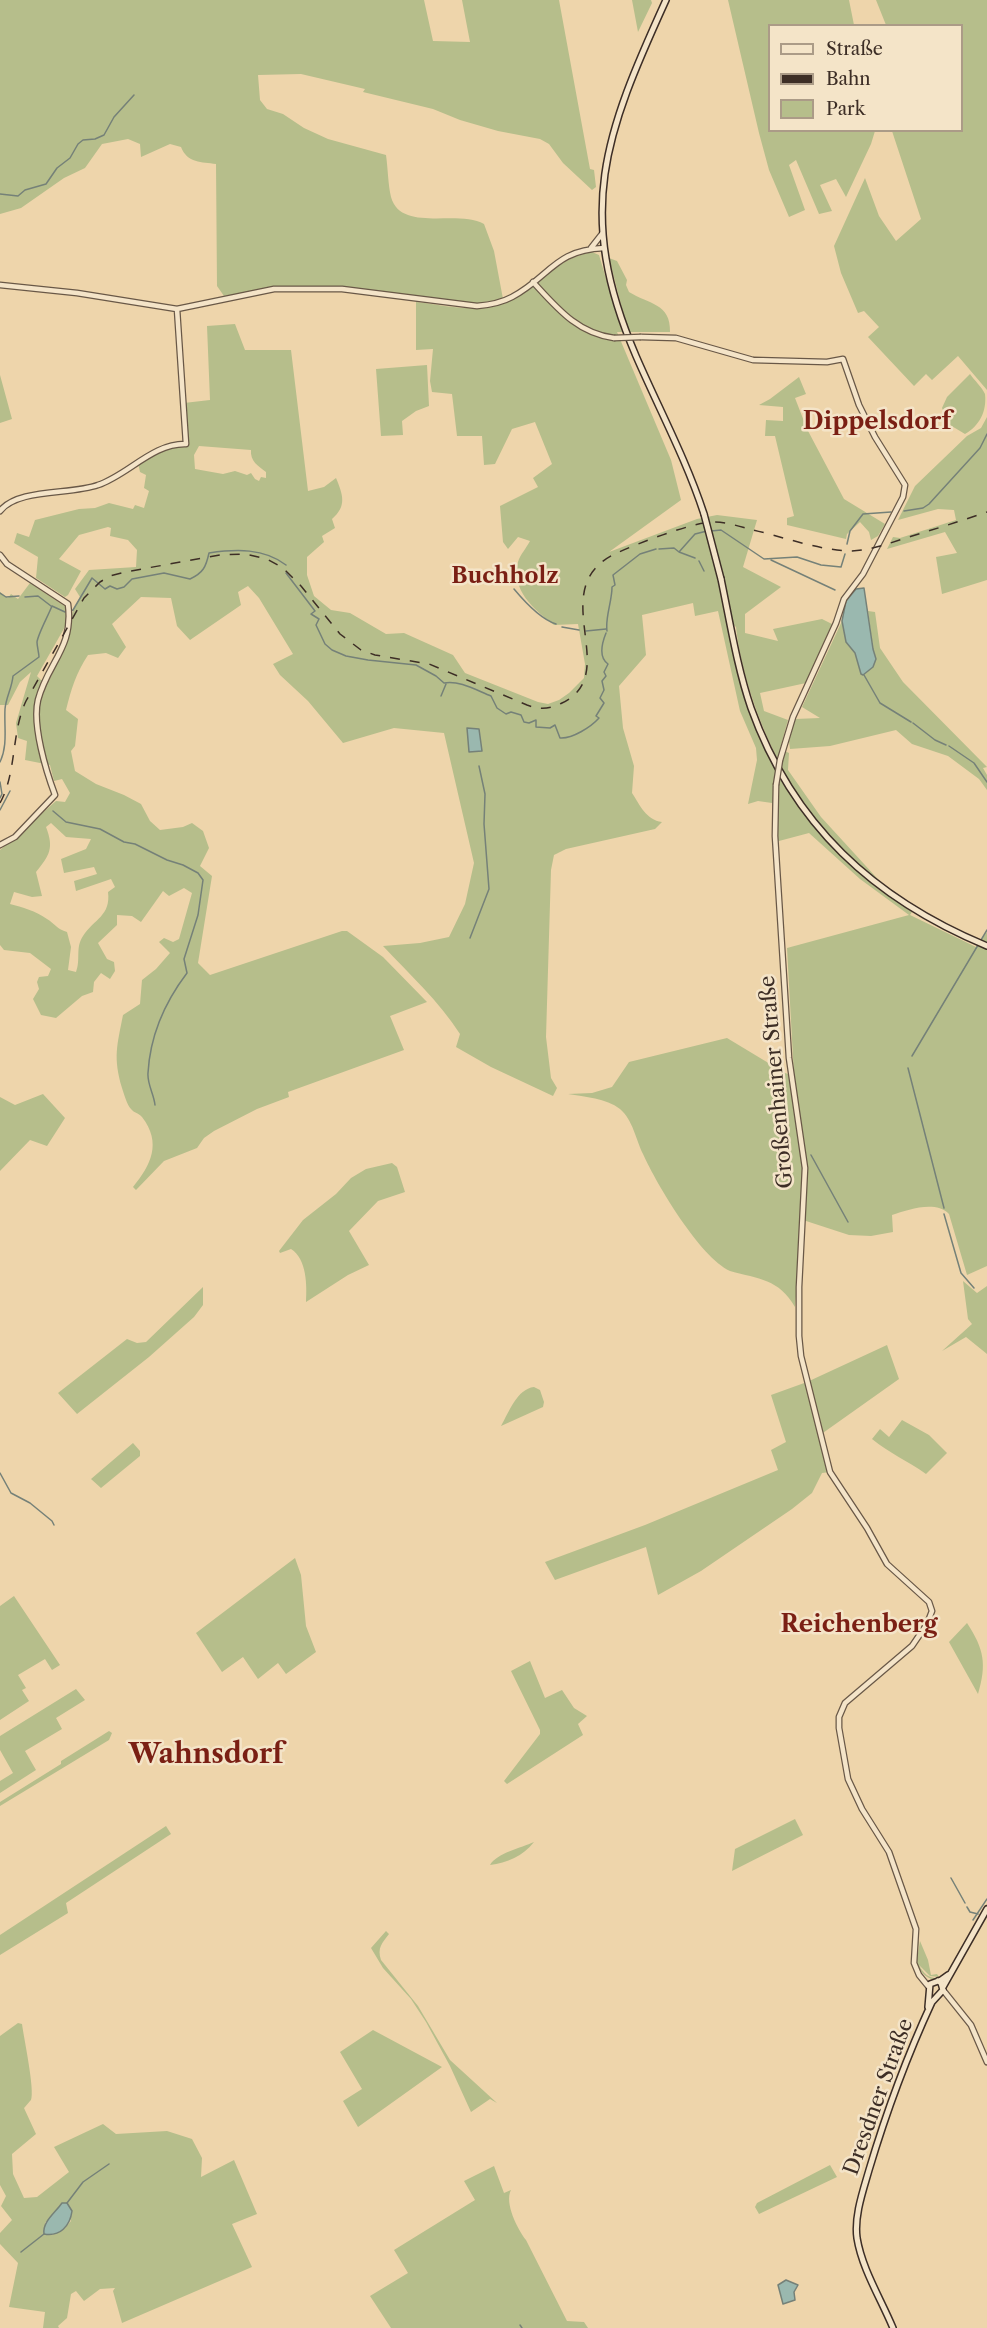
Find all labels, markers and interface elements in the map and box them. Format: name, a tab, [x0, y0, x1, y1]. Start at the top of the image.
legend	[768, 24, 963, 132]
text: Straße	[826, 38, 883, 60]
text: Bahn	[826, 68, 871, 90]
text: Park	[826, 98, 865, 120]
district label: Dippelsdorf	[803, 408, 951, 436]
district label: Buchholz	[451, 564, 559, 590]
street label: Großenhainer Straße	[755, 974, 799, 1190]
district label: Reichenberg	[780, 1611, 938, 1639]
district label: Wahnsdorf	[129, 1739, 283, 1771]
street label: Dresdner Straße	[839, 2015, 919, 2179]

